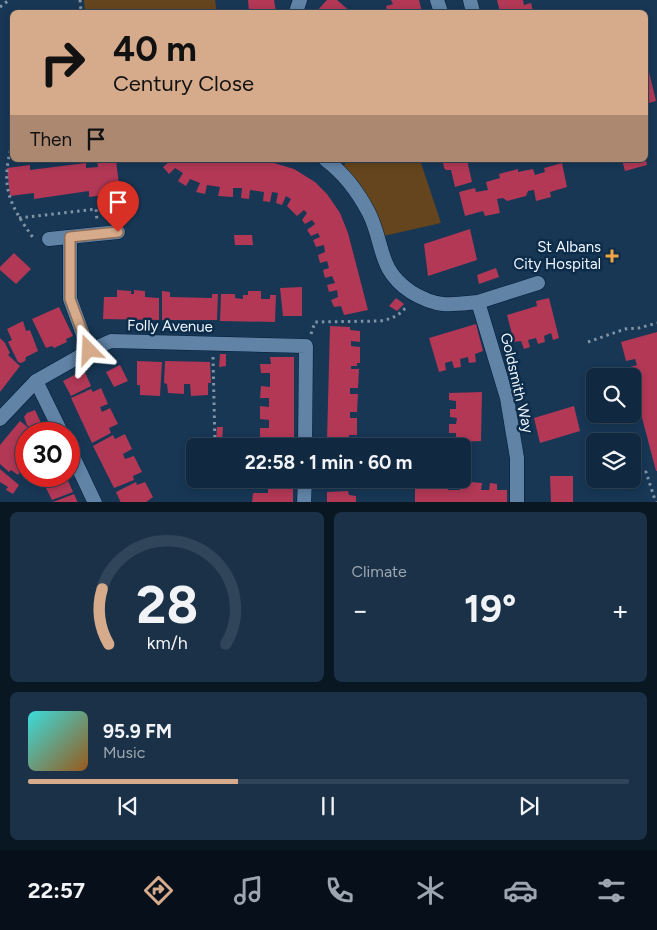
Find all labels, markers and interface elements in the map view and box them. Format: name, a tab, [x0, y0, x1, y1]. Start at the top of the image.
text: 40 m	[113, 28, 197, 70]
icon: right	[30, 30, 95, 95]
text: Century Close	[113, 70, 254, 97]
icon: arrive	[82, 125, 110, 153]
text: Then	[30, 128, 72, 151]
pin	[97, 181, 139, 232]
icon: arrive	[104, 188, 132, 216]
place label: St Albans City Hospital	[514, 238, 601, 273]
marker: St Albans City Hospital	[605, 249, 619, 263]
street label: Folly Avenue	[127, 316, 213, 336]
position arrow	[62, 323, 114, 375]
street label: Goldsmith Way	[497, 331, 537, 435]
map controls	[586, 368, 641, 488]
button: search	[586, 368, 641, 423]
speed limit sign: 30	[15, 422, 80, 487]
button: layers	[586, 433, 641, 488]
text: 22:58 · 1 min · 60 m	[245, 451, 412, 474]
text: Climate	[352, 562, 407, 581]
text: 28	[136, 574, 198, 636]
text: 19°	[464, 586, 516, 632]
text: −	[352, 593, 369, 627]
text: +	[612, 593, 629, 627]
text: km/h	[146, 632, 187, 653]
text: 95.9 FM	[103, 720, 172, 743]
text: Music	[103, 743, 145, 762]
icon: previous	[114, 792, 142, 820]
icon: pause	[314, 792, 342, 820]
icon: next	[515, 792, 543, 820]
icon: directions	[141, 873, 176, 908]
icon: music	[231, 873, 266, 908]
icon: phone	[322, 873, 357, 908]
icon: climate	[413, 873, 448, 908]
icon: car	[503, 873, 538, 908]
icon: filters	[594, 873, 629, 908]
text: 22:57	[28, 877, 85, 904]

